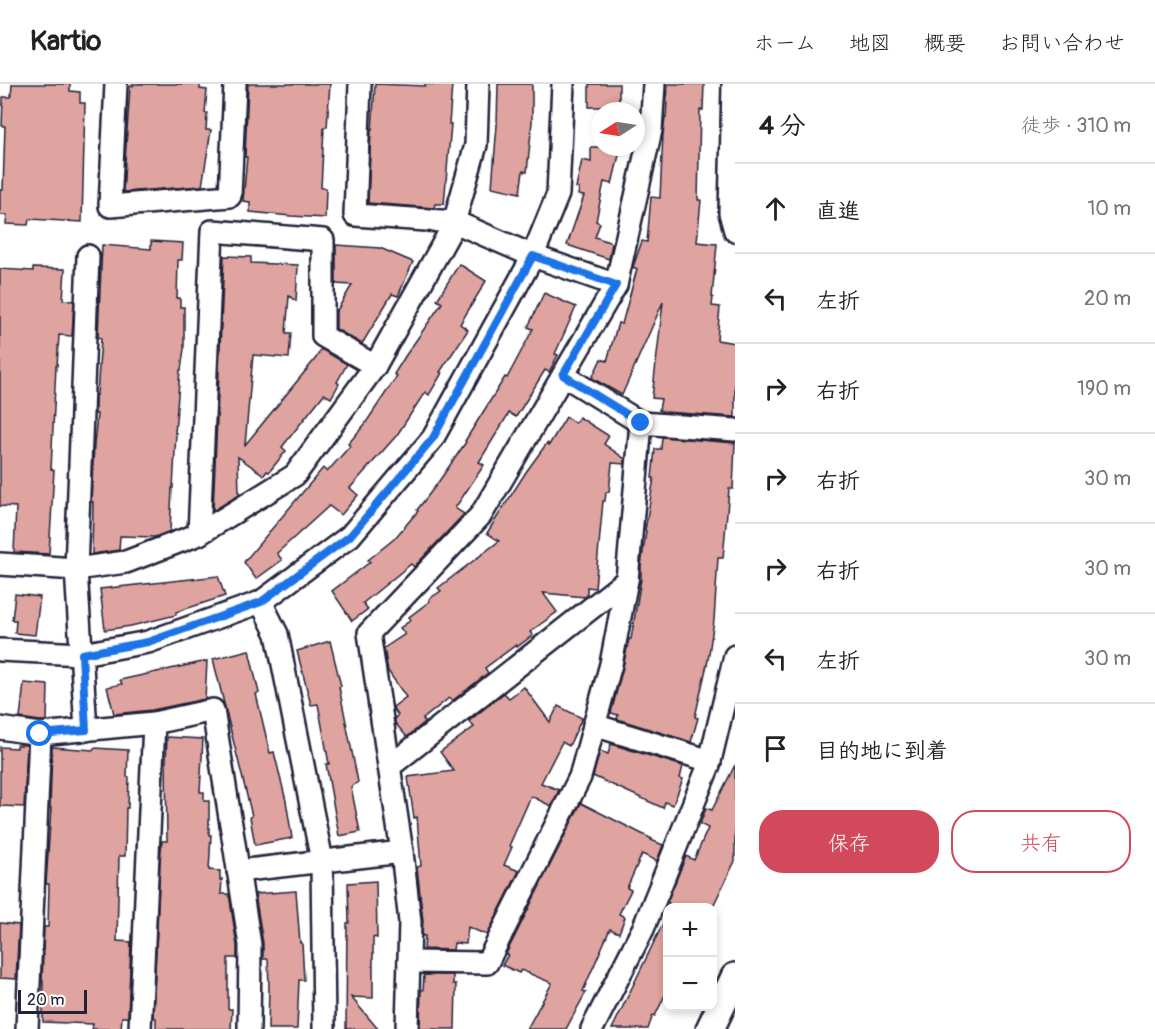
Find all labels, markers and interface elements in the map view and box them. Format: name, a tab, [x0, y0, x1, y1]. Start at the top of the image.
text: Kartio	[30, 24, 101, 59]
text: ホーム	[754, 30, 816, 57]
text: 地図	[849, 30, 891, 57]
text: 概要	[924, 30, 966, 57]
text: お問い合わせ	[999, 30, 1125, 57]
north arrow	[591, 102, 645, 156]
text: 4 分	[759, 110, 806, 142]
text: 徒歩 · 310 m	[1021, 113, 1131, 138]
icon: ahead	[759, 192, 792, 225]
text: 10 m	[1087, 196, 1131, 221]
text: 直進	[816, 197, 860, 225]
icon: left	[759, 282, 792, 315]
text: 20 m	[1084, 286, 1131, 311]
text: 左折	[816, 287, 860, 315]
icon: right	[759, 372, 792, 405]
text: 190 m	[1077, 376, 1131, 401]
text: 右折	[816, 377, 860, 405]
route end	[627, 409, 653, 435]
icon: right	[759, 462, 792, 495]
text: 30 m	[1084, 466, 1131, 491]
text: 右折	[816, 467, 860, 495]
icon: right	[759, 552, 792, 585]
text: 30 m	[1084, 556, 1131, 581]
text: 右折	[816, 557, 860, 585]
icon: left	[759, 642, 792, 675]
text: 30 m	[1084, 646, 1131, 671]
text: 左折	[816, 647, 860, 675]
route start	[26, 720, 52, 746]
icon: arrive	[759, 732, 792, 765]
text: 目的地に到着	[816, 737, 948, 765]
button: 保存	[759, 810, 939, 873]
button: 共有	[951, 810, 1131, 873]
map controls	[663, 903, 717, 1011]
button: +	[663, 903, 717, 957]
button: −	[663, 957, 717, 1011]
scale bar	[18, 987, 87, 1014]
text: 20 m	[27, 990, 65, 1010]

